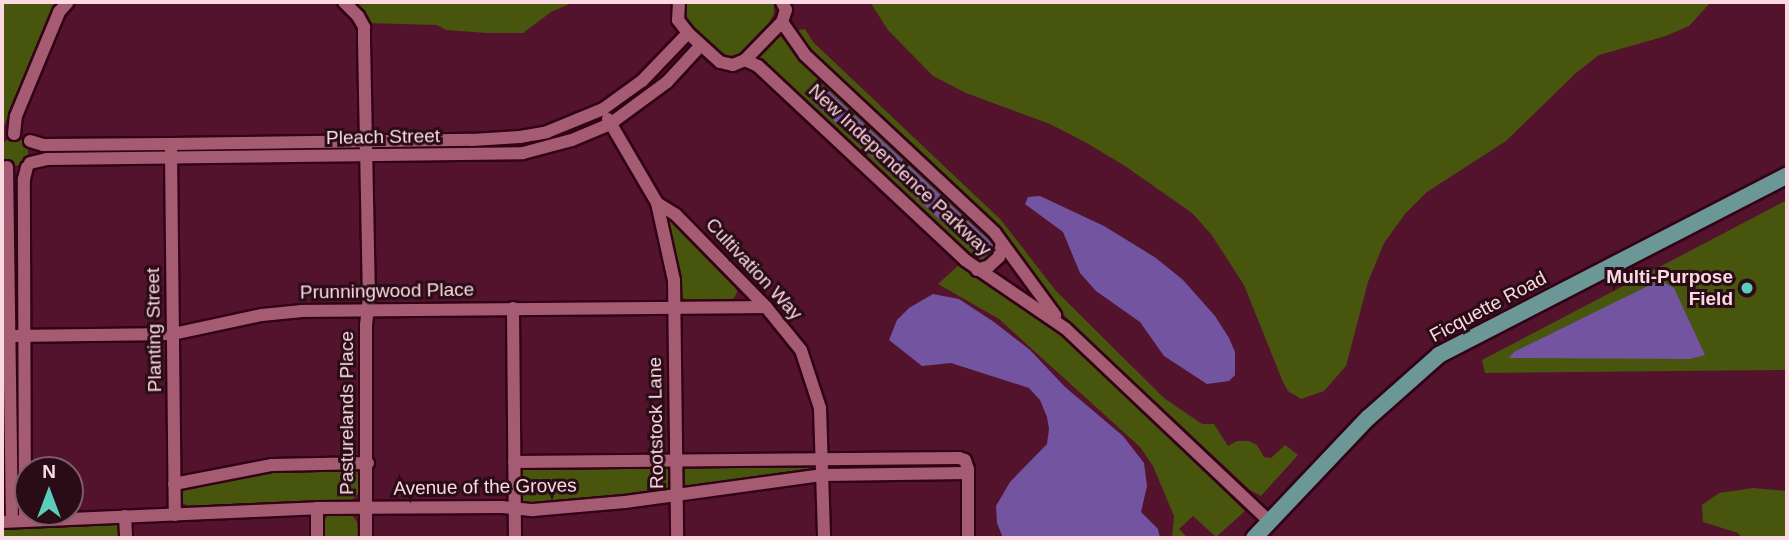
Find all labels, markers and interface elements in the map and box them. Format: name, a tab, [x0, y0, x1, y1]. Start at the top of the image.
street label: New Independence Parkway	[804, 79, 996, 261]
street label: Pleach Street	[326, 125, 440, 149]
street label: Cultivation Way	[701, 213, 807, 325]
place label: Multi-Purpose Field	[1606, 266, 1733, 310]
street label: Planting Street	[142, 267, 166, 393]
street label: Ficquette Road	[1426, 267, 1550, 347]
street label: Prunningwood Place	[300, 278, 474, 304]
marker: Multi-Purpose Field	[1739, 280, 1755, 296]
street label: Pasturelands Place	[336, 331, 358, 495]
street label: Rootstock Lane	[643, 357, 669, 489]
north arrow	[14, 456, 84, 526]
text: N	[42, 461, 56, 482]
street label: Avenue of the Groves	[393, 474, 577, 500]

